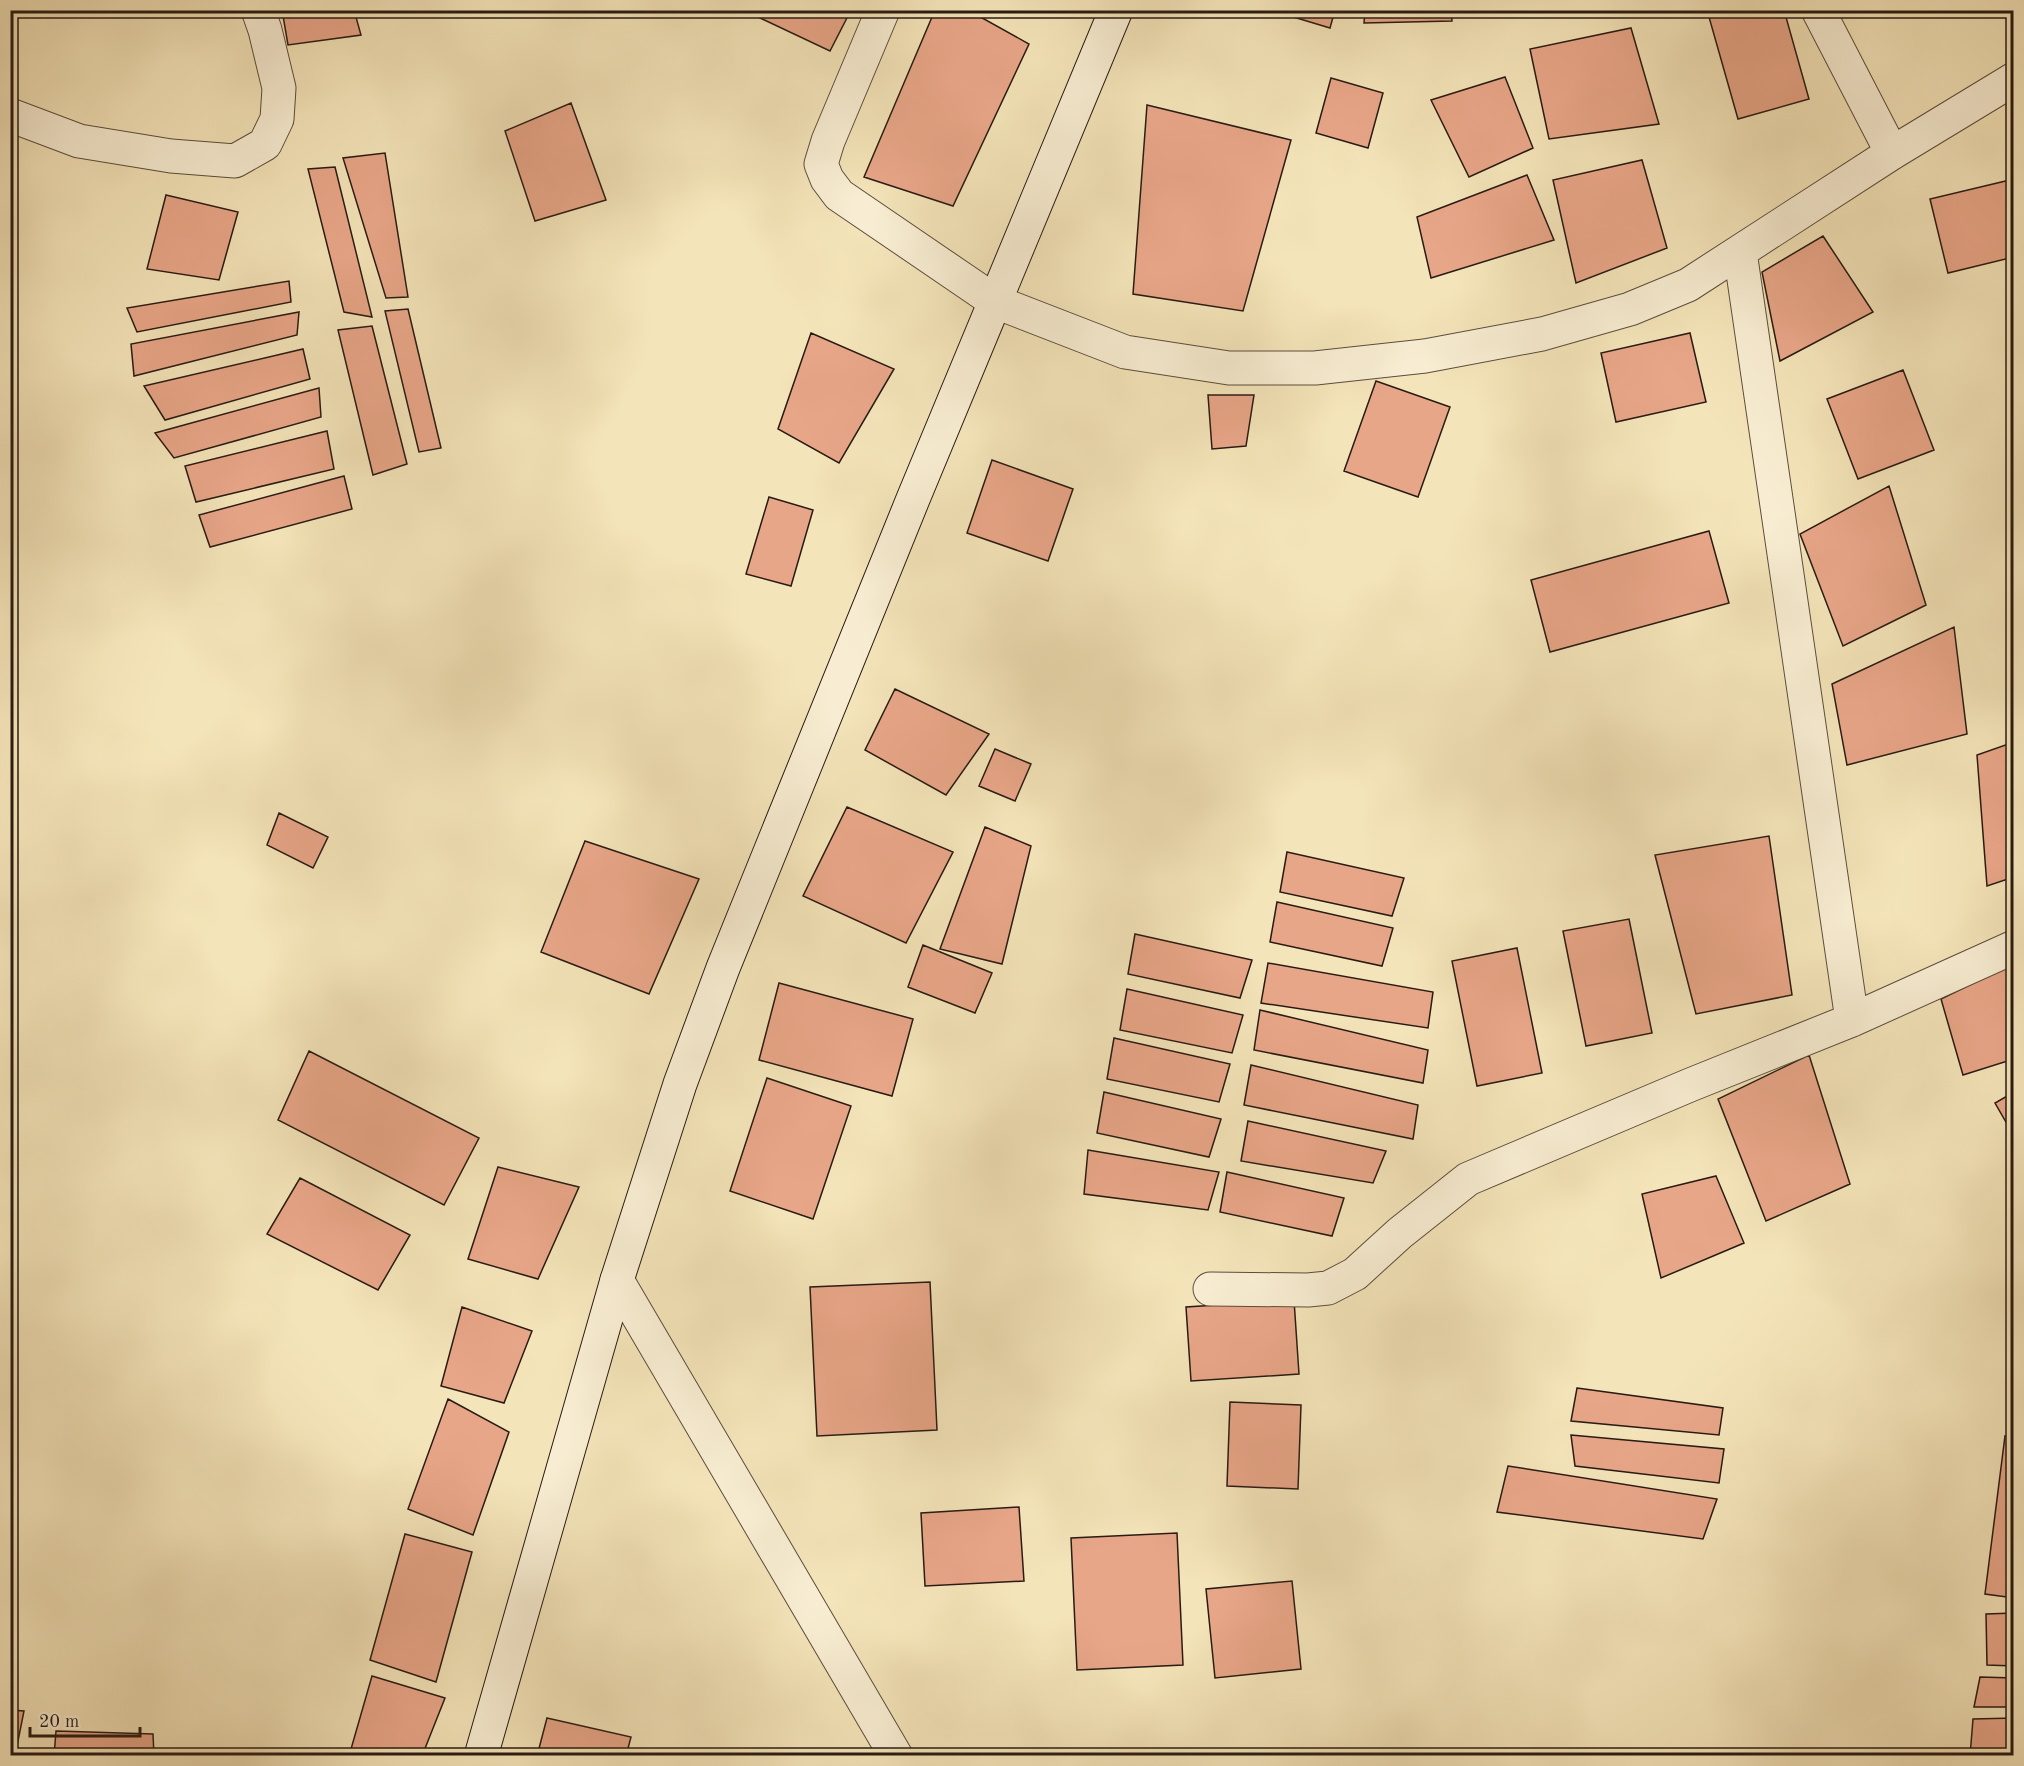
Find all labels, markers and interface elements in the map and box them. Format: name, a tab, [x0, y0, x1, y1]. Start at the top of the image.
scale bar	[30, 1700, 140, 1738]
text: 20 m	[39, 1713, 79, 1731]

